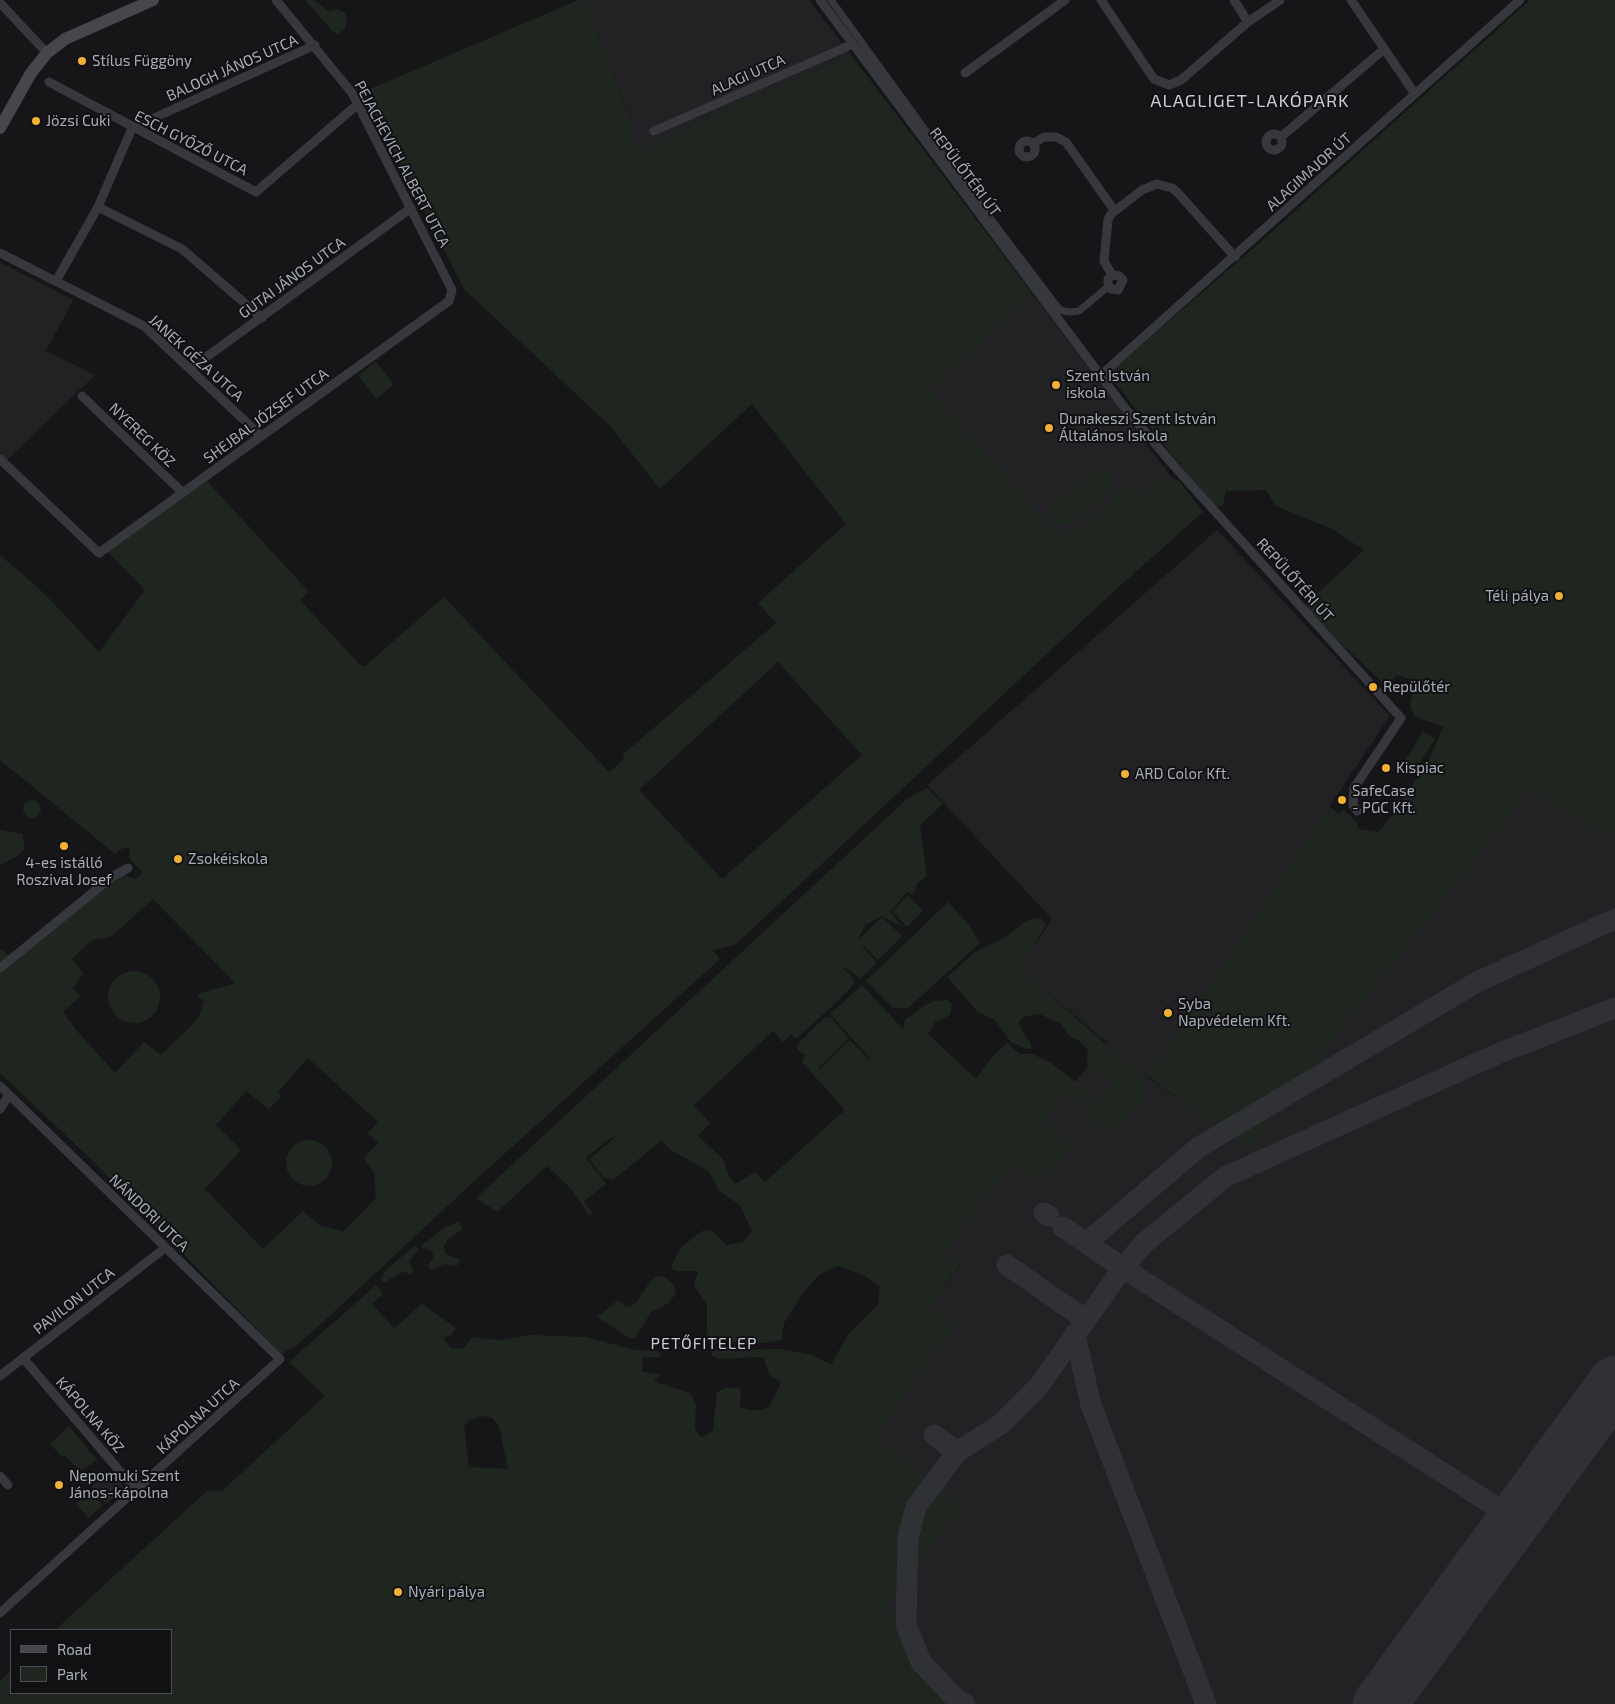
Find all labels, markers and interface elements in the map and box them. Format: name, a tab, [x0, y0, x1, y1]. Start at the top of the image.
street label: BALOGH JÁNOS UTCA	[163, 31, 301, 105]
street label: ALAGI UTCA	[708, 51, 788, 99]
place label: Stílus Függöny	[92, 52, 192, 70]
marker: Stílus Függöny	[76, 55, 88, 67]
street label: PEJACHEVICH ALBERT UTCA	[350, 78, 454, 250]
district label: ALAGLIGET-LAKÓPARK	[1148, 90, 1352, 112]
street label: ESCH GYŐZŐ UTCA	[131, 107, 251, 179]
place label: Jözsi Cuki	[46, 112, 110, 130]
marker: Jözsi Cuki	[30, 115, 42, 127]
street label: REPÜLŐTÉRI ÚT	[926, 124, 1004, 220]
street label: ALAGIMAJOR ÚT	[1263, 129, 1355, 215]
street label: GUTAI JÁNOS UTCA	[235, 233, 349, 323]
street label: JANEK GÉZA UTCA	[145, 311, 247, 405]
street label: SHEJBAL JÓZSEF UTCA	[200, 365, 332, 467]
place label: Szent István iskola	[1066, 367, 1150, 402]
marker: Szent István iskola	[1050, 379, 1062, 391]
street label: NYEREG KÖZ	[105, 399, 179, 471]
place label: Dunakeszi Szent István Általános Iskola	[1059, 410, 1216, 445]
marker: Dunakeszi Szent István Általános Iskola	[1043, 422, 1055, 434]
street label: REPÜLŐTÉRI ÚT	[1253, 535, 1337, 625]
place label: Téli pálya	[1485, 587, 1549, 605]
marker: Téli pálya	[1553, 590, 1565, 602]
place label: Repülőtér	[1383, 678, 1450, 696]
marker: Repülőtér	[1367, 681, 1379, 693]
place label: Kispiac	[1396, 759, 1444, 777]
marker: Kispiac	[1380, 762, 1392, 774]
place label: ARD Color Kft.	[1135, 765, 1230, 783]
marker: ARD Color Kft.	[1119, 768, 1131, 780]
place label: SafeCase - PGC Kft.	[1352, 782, 1416, 817]
marker: SafeCase - PGC Kft.	[1336, 794, 1348, 806]
marker: 4-es istálló Roszival Josef	[58, 840, 70, 852]
place label: Zsokéiskola	[188, 850, 268, 868]
marker: Zsokéiskola	[172, 853, 184, 865]
place label: 4-es istálló Roszival Josef	[16, 854, 112, 889]
place label: Syba Napvédelem Kft.	[1178, 995, 1291, 1030]
marker: Syba Napvédelem Kft.	[1162, 1007, 1174, 1019]
street label: NÁNDORI UTCA	[106, 1171, 192, 1255]
street label: PAVILON UTCA	[30, 1264, 118, 1338]
district label: PETŐFITELEP	[649, 1334, 759, 1354]
street label: KÁPOLNA KÖZ	[52, 1373, 128, 1457]
street label: KÁPOLNA UTCA	[153, 1374, 243, 1458]
place label: Nepomuki Szent János-kápolna	[69, 1467, 180, 1502]
marker: Nepomuki Szent János-kápolna	[53, 1479, 65, 1491]
place label: Nyári pálya	[408, 1583, 485, 1601]
marker: Nyári pálya	[392, 1586, 404, 1598]
legend	[10, 1629, 172, 1694]
text: Road	[57, 1640, 92, 1658]
text: Park	[57, 1665, 88, 1683]

